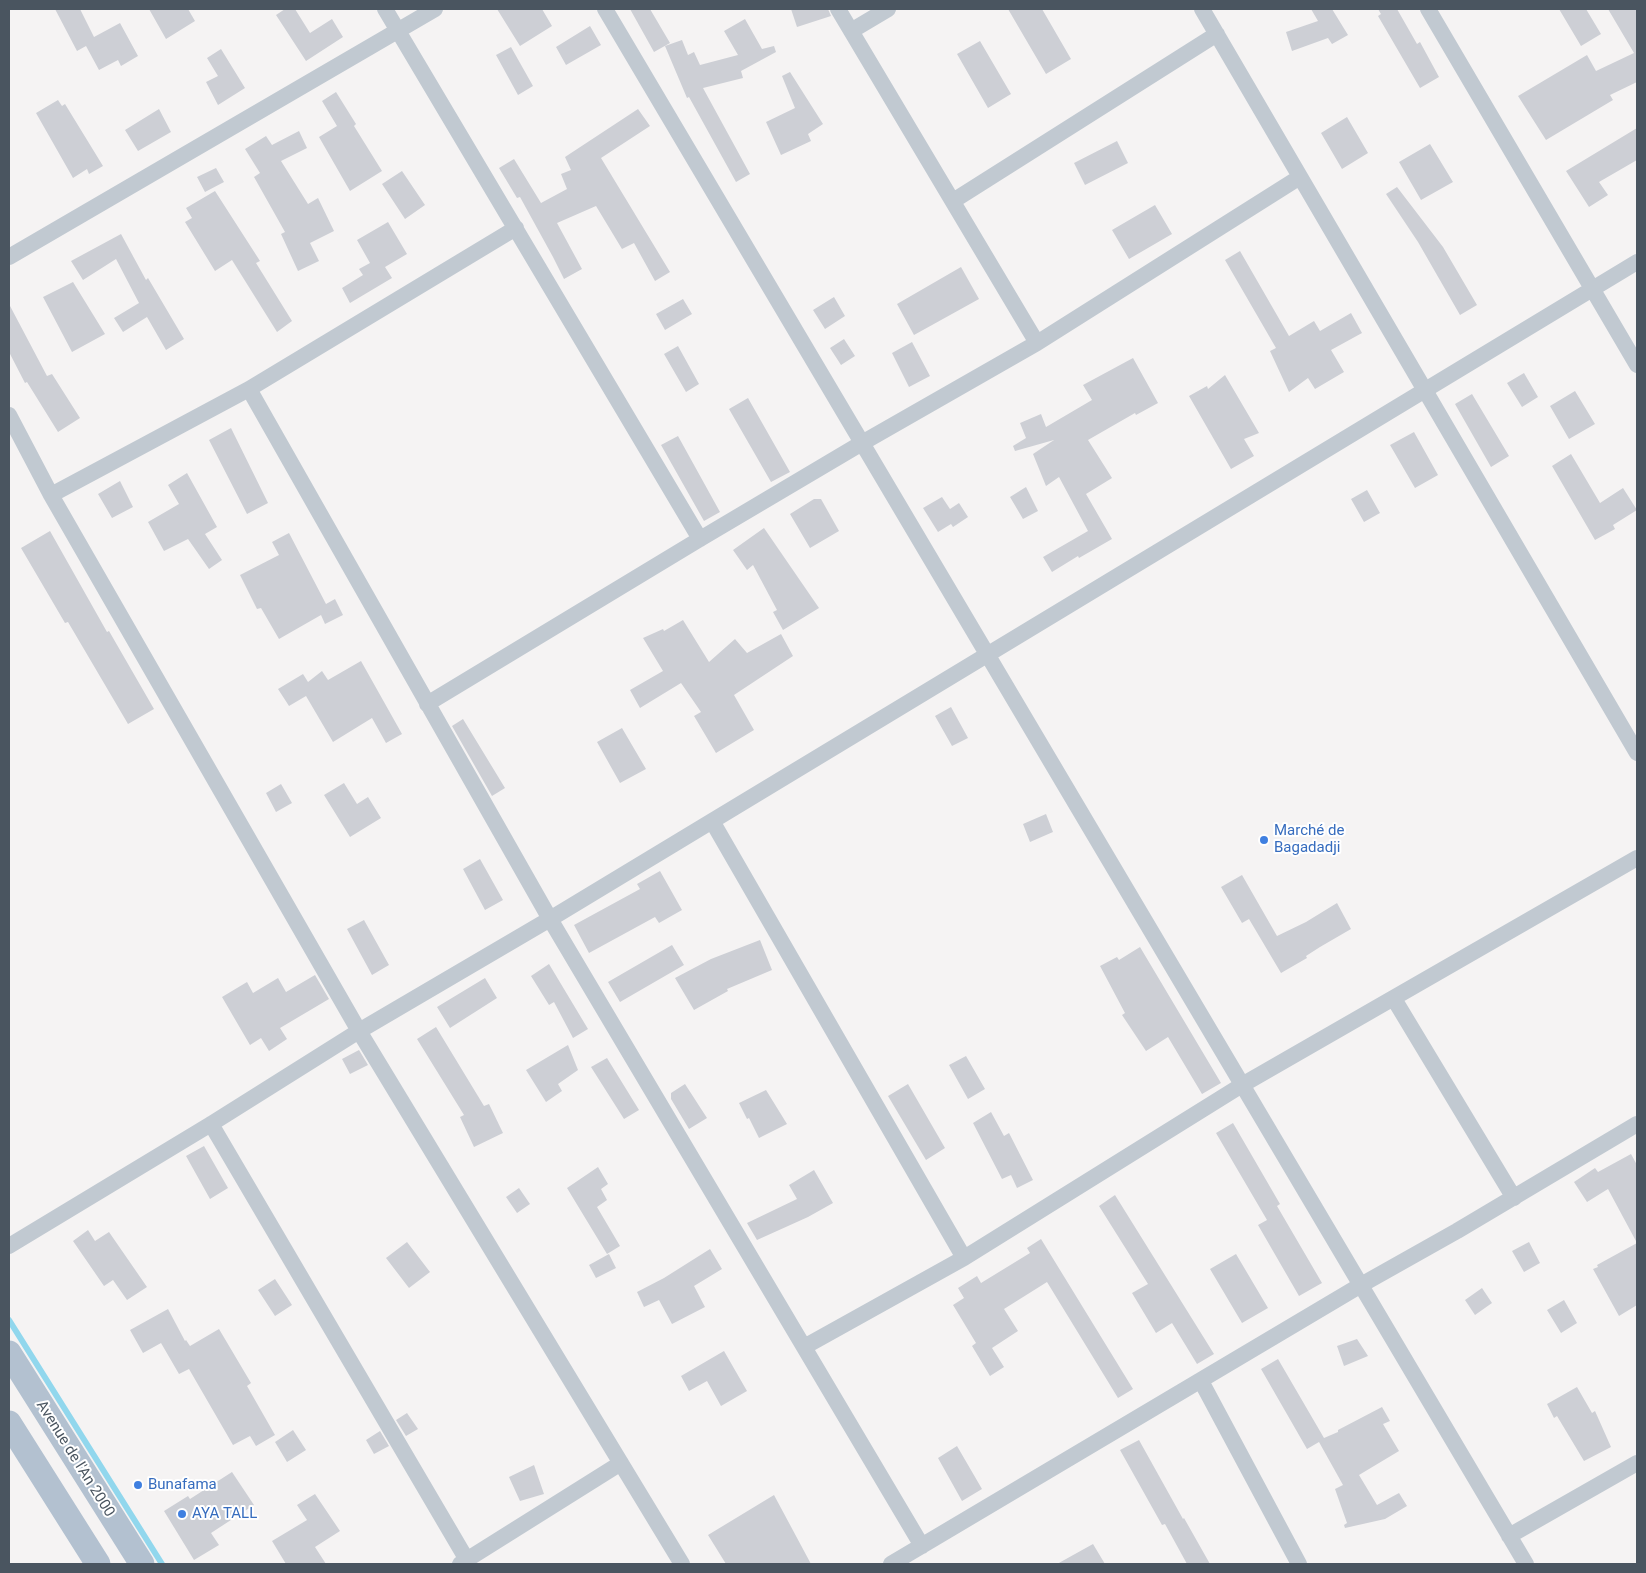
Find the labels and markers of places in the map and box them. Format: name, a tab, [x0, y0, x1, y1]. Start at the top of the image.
place label: Marché de Bagadadji	[1274, 822, 1344, 857]
marker: Marché de Bagadadji	[1258, 834, 1270, 846]
place label: Bunafama	[148, 1476, 217, 1494]
marker: Bunafama	[132, 1479, 144, 1491]
place label: AYA TALL	[192, 1505, 257, 1523]
marker: AYA TALL	[176, 1508, 188, 1520]

